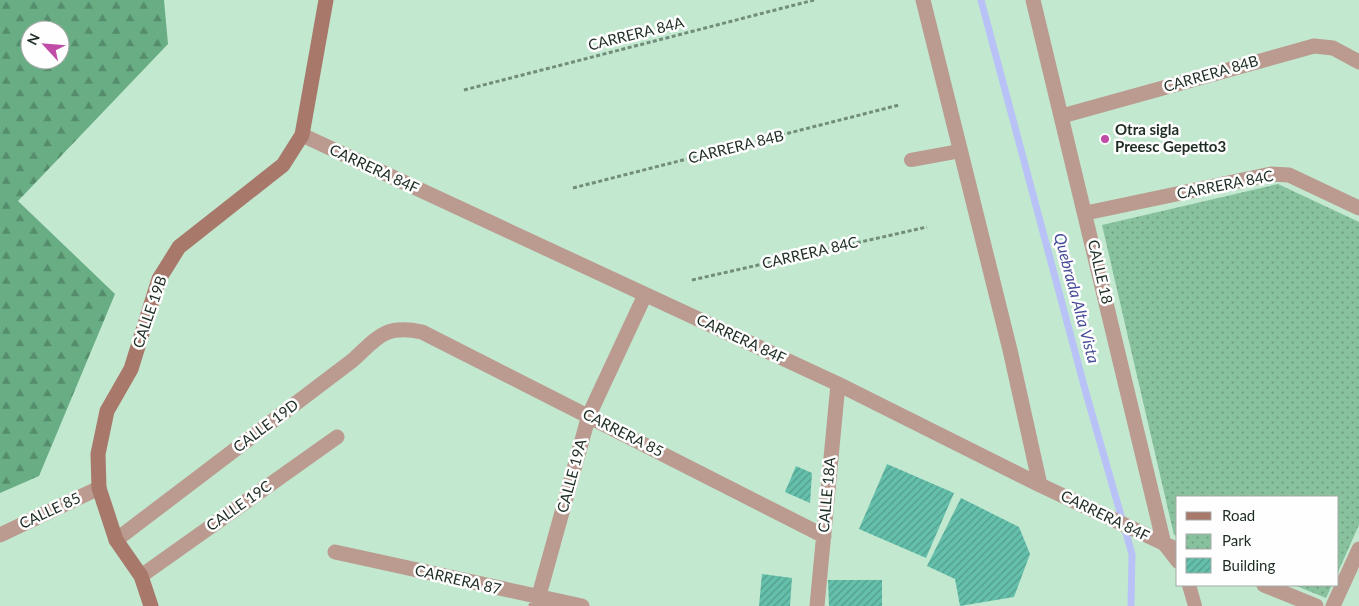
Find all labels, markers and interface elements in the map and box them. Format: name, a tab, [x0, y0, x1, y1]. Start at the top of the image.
street label: CARRERA 84A	[586, 12, 686, 54]
north arrow	[20, 20, 70, 70]
text: N	[23, 31, 43, 48]
street label: CARRERA 84B	[1161, 51, 1260, 95]
place label: Otra sigla Preesc Gepetto3	[1115, 120, 1226, 155]
street label: CARRERA 84B	[686, 125, 785, 167]
marker: Otra sigla Preesc Gepetto3	[1099, 133, 1111, 145]
street label: CARRERA 84F	[327, 140, 422, 197]
street label: CARRERA 84C	[1175, 166, 1275, 202]
water label: Quebrada Alta Vista	[1051, 231, 1104, 365]
street label: CARRERA 84C	[760, 232, 860, 272]
street label: CALLE 18	[1085, 238, 1117, 306]
street label: CALLE 19B	[128, 273, 170, 350]
street label: CARRERA 84F	[694, 310, 789, 367]
street label: CALLE 19D	[229, 395, 302, 456]
street label: CARRERA 85	[580, 404, 667, 460]
street label: CALLE 19A	[553, 436, 590, 515]
street label: CALLE 18A	[814, 456, 838, 533]
street label: CALLE 19C	[202, 476, 275, 534]
street label: CARRERA 84F	[1058, 486, 1153, 544]
street label: CALLE 85	[16, 488, 83, 532]
legend	[1176, 496, 1339, 586]
text: Road	[1222, 506, 1255, 524]
text: Park	[1222, 531, 1252, 549]
text: Building	[1222, 556, 1275, 574]
street label: CARRERA 87	[413, 560, 503, 598]

